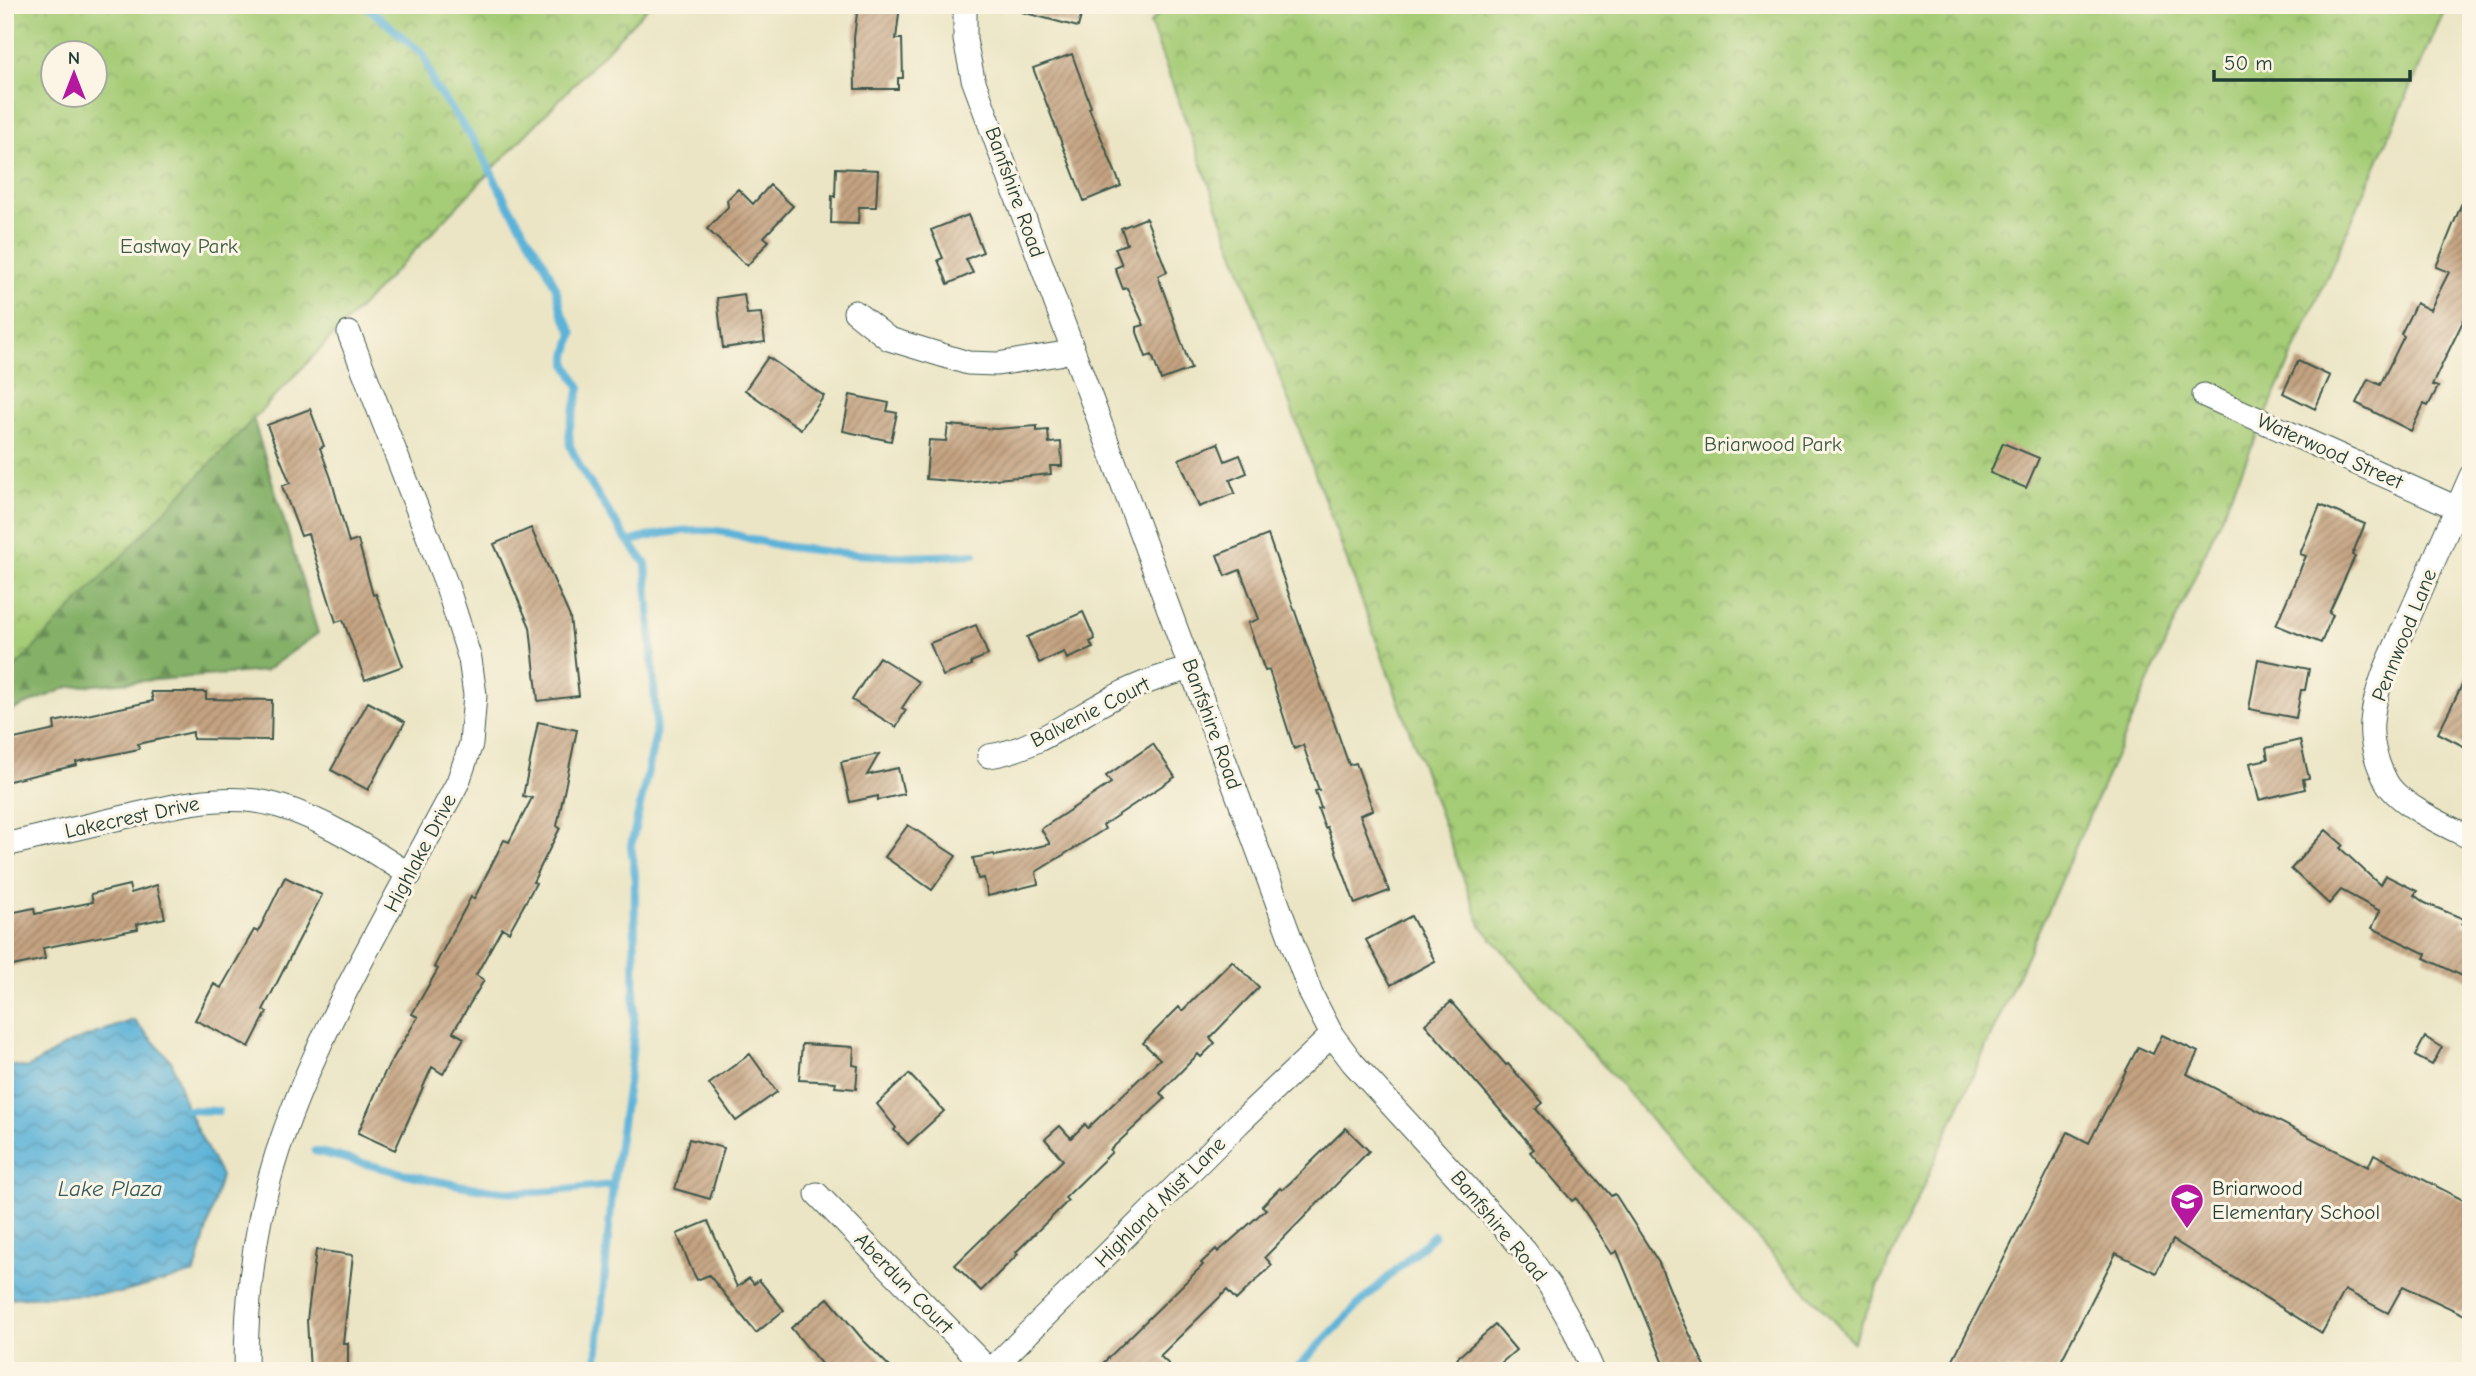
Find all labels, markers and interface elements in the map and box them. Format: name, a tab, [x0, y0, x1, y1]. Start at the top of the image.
north arrow	[38, 38, 108, 108]
scale bar	[2214, 38, 2410, 82]
text: N	[68, 47, 80, 69]
text: 50 m	[2224, 51, 2273, 75]
street label: Banfshire Road	[980, 124, 1050, 260]
park label: Eastway Park	[120, 234, 238, 258]
street label: Waterwood Street	[2253, 408, 2407, 494]
park label: Briarwood Park	[1704, 432, 1842, 456]
street label: Pennwood Lane	[2367, 565, 2441, 705]
street label: Banfshire Road	[1177, 656, 1247, 792]
street label: Balvenie Court	[1026, 671, 1154, 752]
street label: Highlake Drive	[379, 790, 461, 916]
street label: Lakecrest Drive	[63, 791, 201, 843]
street label: Highland Mist Lane	[1090, 1132, 1230, 1272]
street label: Banfshire Road	[1446, 1166, 1552, 1286]
water label: Lake Plaza	[58, 1175, 162, 1202]
place label: Briarwood Elementary School	[2212, 1176, 2380, 1224]
school or university icon: Briarwood Elementary School	[2168, 1181, 2206, 1230]
street label: Aberdun Court	[850, 1227, 959, 1339]

